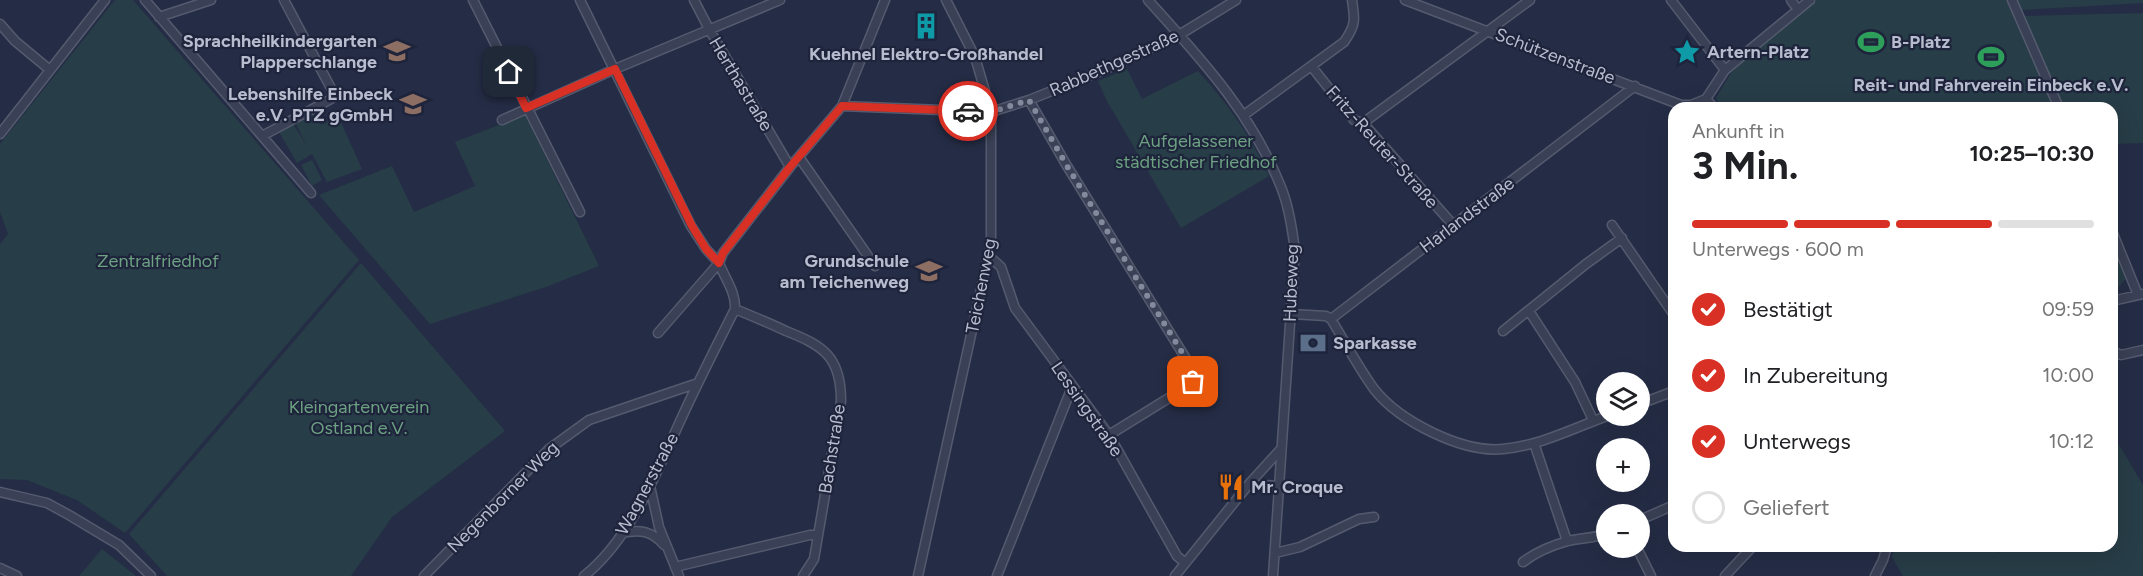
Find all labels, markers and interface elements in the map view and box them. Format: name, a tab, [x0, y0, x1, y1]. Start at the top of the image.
building icon: Kuehnel Elektro-Großhandel	[911, 11, 941, 41]
street label: Schützenstraße	[1492, 23, 1618, 89]
street label: Rabbethgestraße	[1046, 25, 1182, 101]
sports icon: B-Platz	[1856, 27, 1886, 57]
place label: Sprachheilkindergarten Plapperschlange	[183, 30, 377, 73]
place label: B-Platz	[1891, 31, 1950, 53]
street label: Herthastraße	[704, 33, 778, 135]
school or university icon: Sprachheilkindergarten Plapperschlange	[382, 36, 412, 66]
place icon: Artern-Platz	[1672, 37, 1702, 67]
place label: Artern-Platz	[1707, 41, 1809, 63]
sports icon: Reit- und Fahrverein Einbeck e.V.	[1976, 42, 2006, 72]
place label: Kuehnel Elektro-Großhandel	[809, 43, 1043, 65]
pin	[483, 46, 534, 97]
icon: home	[492, 55, 525, 88]
place label: Reit- und Fahrverein Einbeck e.V.	[1854, 74, 2128, 96]
courier	[938, 81, 998, 141]
street label: Fritz-Reuter-Straße	[1321, 81, 1443, 213]
place label: Lebenshilfe Einbeck e.V. PTZ gGmbH	[228, 83, 393, 126]
school or university icon: Lebenshilfe Einbeck e.V. PTZ gGmbH	[398, 89, 428, 119]
icon: car	[952, 95, 985, 128]
text: Ankunft in	[1692, 119, 1784, 143]
park label: Aufgelassener städtischer Friedhof	[1115, 130, 1277, 173]
text: 10:25–10:30	[1970, 140, 2094, 167]
text: 3 Min.	[1692, 142, 1798, 189]
street label: Harlandstraße	[1415, 172, 1519, 258]
street label: Teichenweg	[961, 236, 1001, 336]
text: Unterwegs · 600 m	[1692, 237, 1864, 261]
street label: Hubeweg	[1279, 244, 1303, 322]
park label: Zentralfriedhof	[97, 250, 219, 272]
place label: Grundschule am Teichenweg	[780, 250, 909, 293]
school or university icon: Grundschule am Teichenweg	[914, 256, 944, 286]
icon: check	[1692, 293, 1725, 326]
text: Bestätigt	[1743, 296, 1833, 323]
text: 09:59	[2042, 297, 2094, 321]
bank icon: Sparkasse	[1298, 328, 1328, 358]
place label: Sparkasse	[1333, 332, 1417, 354]
pin	[1167, 356, 1218, 407]
street label: Lessingstraße	[1046, 357, 1128, 461]
icon: check	[1692, 359, 1725, 392]
text: In Zubereitung	[1743, 362, 1888, 389]
text: 10:00	[2042, 363, 2094, 387]
icon: bag	[1176, 365, 1209, 398]
map controls	[1596, 372, 1650, 558]
button: layers	[1596, 372, 1650, 426]
park label: Kleingartenverein Ostland e.V.	[289, 396, 429, 439]
street label: Bachstraße	[814, 402, 850, 495]
icon: check	[1692, 425, 1725, 458]
text: Unterwegs	[1743, 428, 1851, 455]
street label: Wagnerstraße	[611, 429, 683, 539]
text: 10:12	[2048, 429, 2094, 453]
street label: Negenborner Weg	[443, 437, 563, 557]
button: +	[1596, 438, 1650, 492]
restaurant icon: Mr. Croque	[1216, 472, 1246, 502]
place label: Mr. Croque	[1251, 476, 1343, 498]
text: Geliefert	[1743, 494, 1830, 521]
button: −	[1596, 504, 1650, 558]

